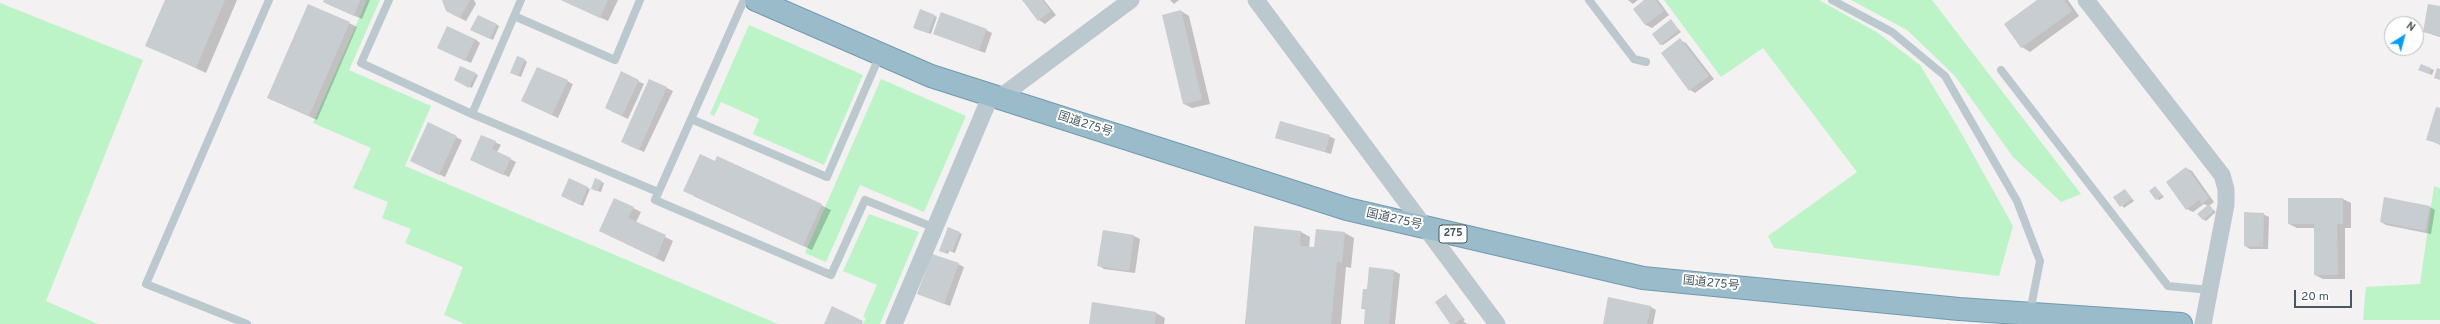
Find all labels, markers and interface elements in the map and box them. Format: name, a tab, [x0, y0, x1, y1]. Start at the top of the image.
north arrow	[2384, 16, 2424, 56]
text: N	[2403, 19, 2418, 35]
street label: 国道275号	[1056, 109, 1114, 141]
street label: 国道275号	[1365, 207, 1423, 233]
road number: 275	[1439, 225, 1467, 243]
street label: 国道275号	[1682, 274, 1740, 294]
scale bar	[2296, 282, 2354, 308]
text: 20 m	[2301, 289, 2329, 305]

